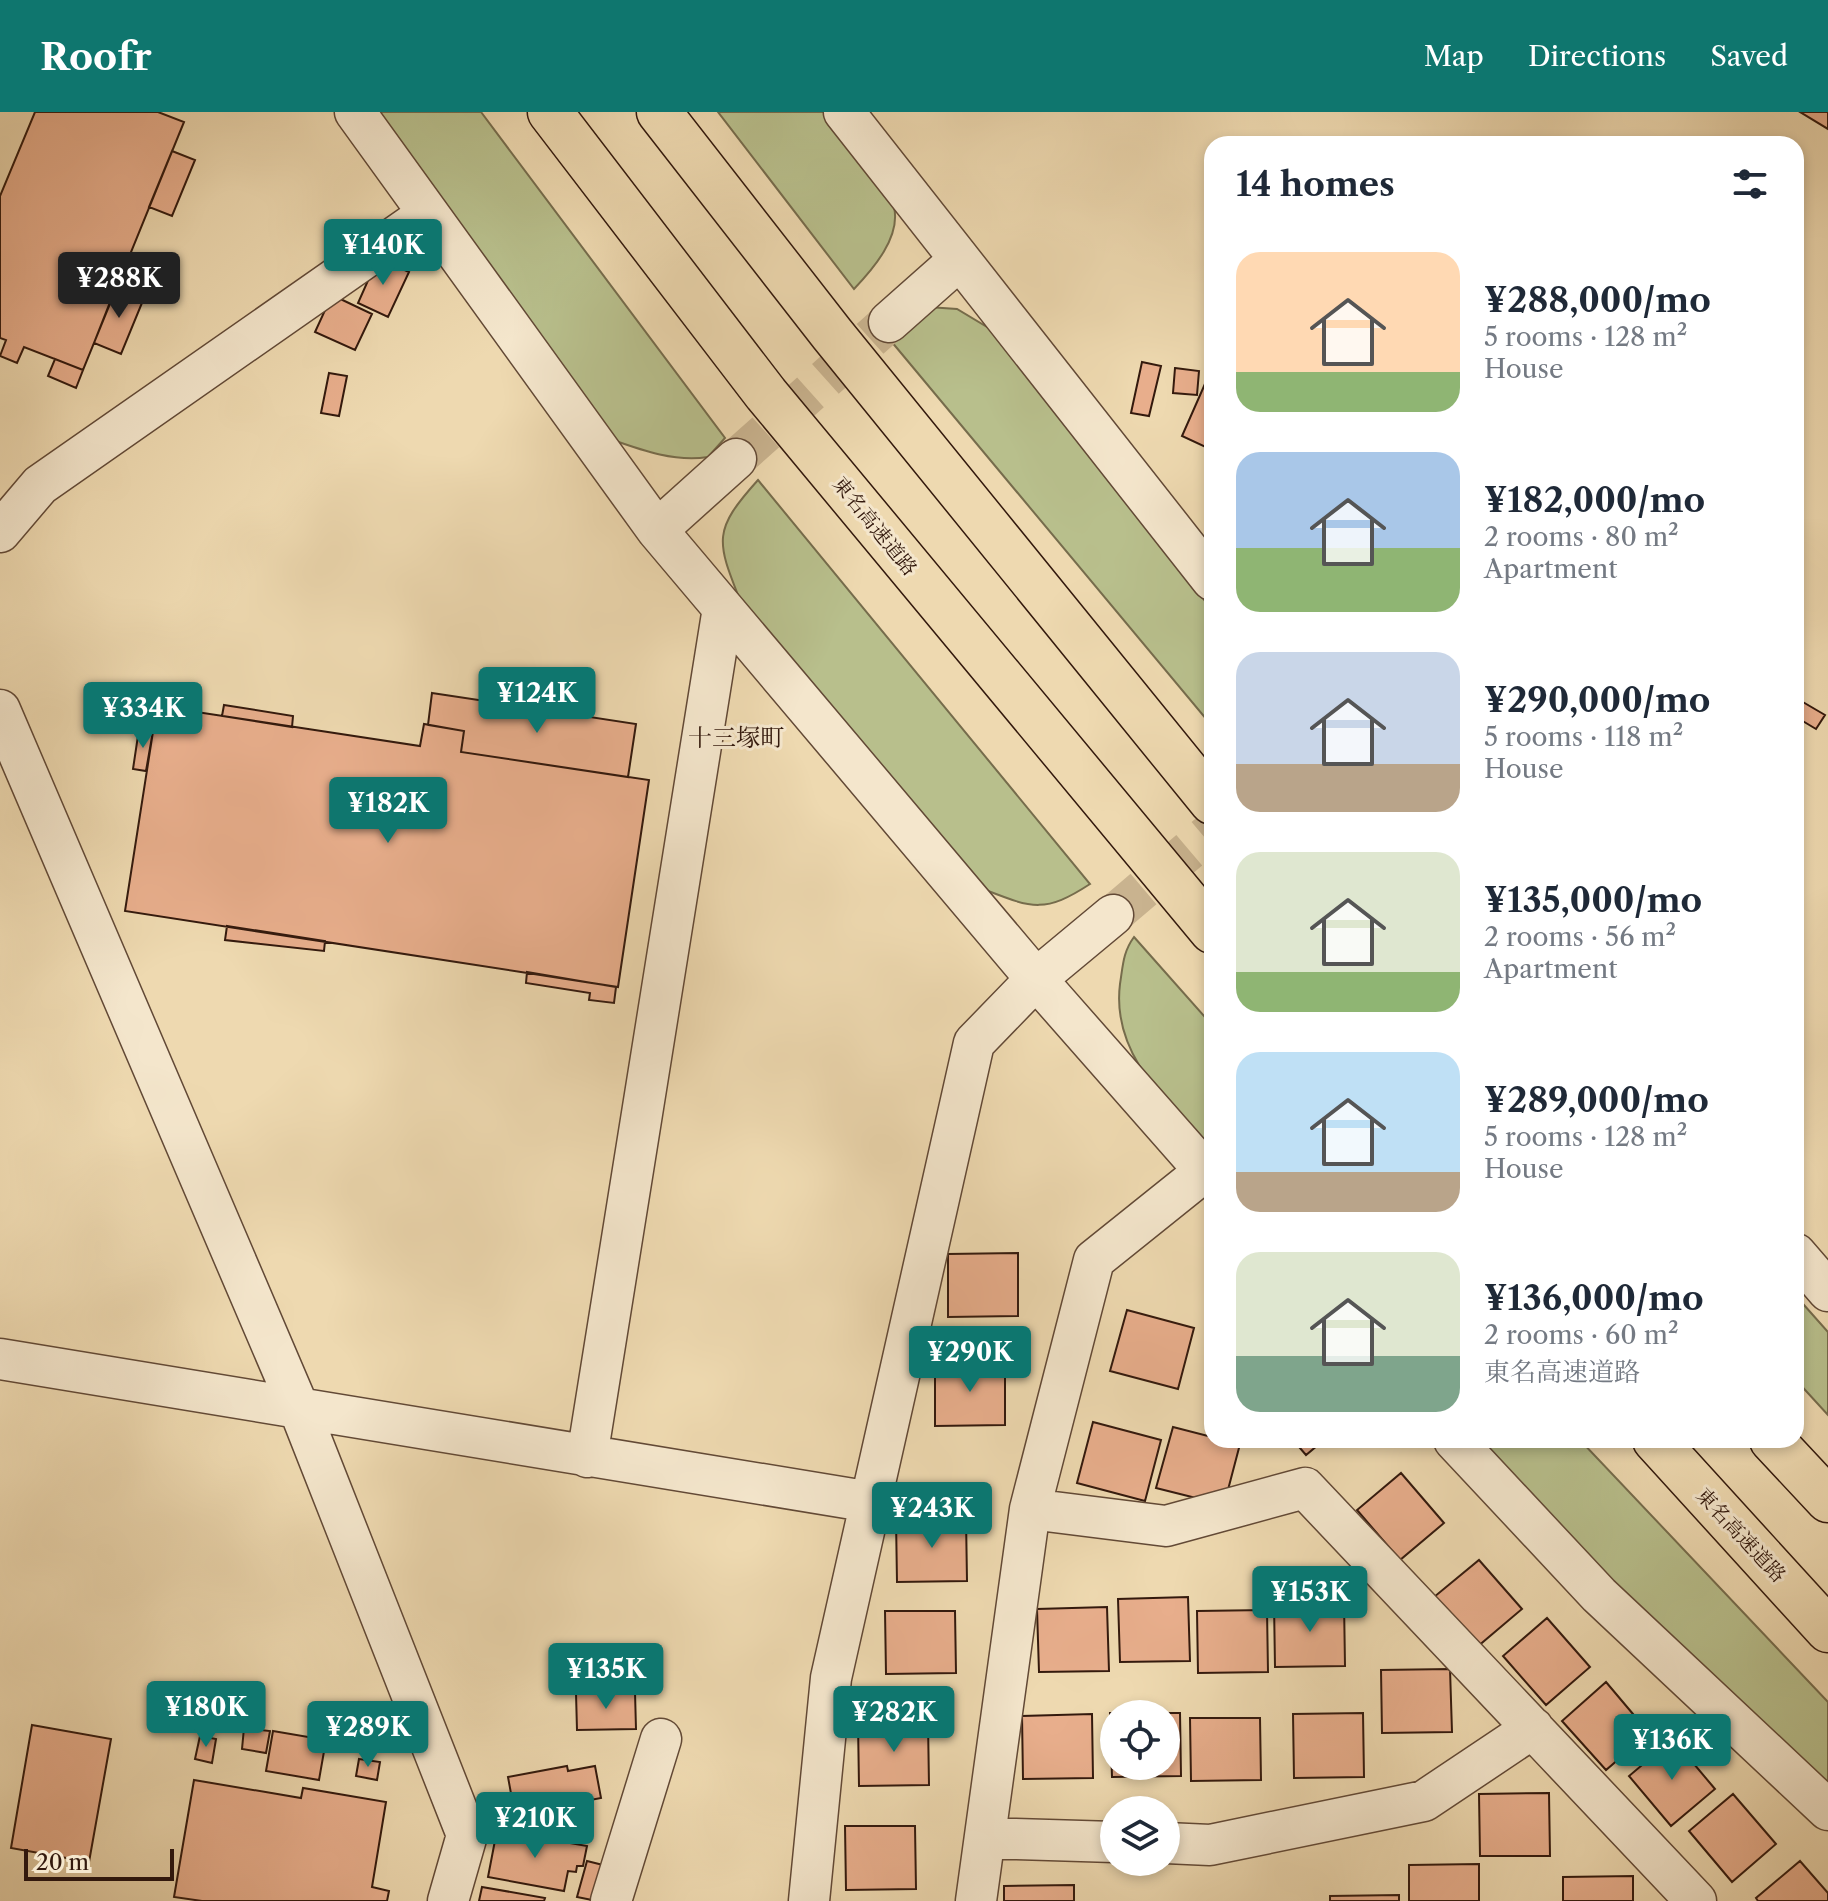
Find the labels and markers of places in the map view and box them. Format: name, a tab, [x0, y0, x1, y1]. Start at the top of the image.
pin: ¥140K	[327, 219, 439, 287]
pin: ¥288K	[63, 252, 175, 320]
pin: ¥124K	[481, 667, 593, 735]
pin: ¥334K	[87, 682, 199, 750]
pin: ¥182K	[332, 777, 444, 845]
pin: ¥290K	[914, 1326, 1026, 1394]
pin: ¥243K	[876, 1482, 988, 1550]
pin: ¥153K	[1254, 1566, 1366, 1634]
pin: ¥135K	[550, 1643, 662, 1711]
pin: ¥180K	[150, 1681, 262, 1749]
pin: ¥282K	[838, 1686, 950, 1754]
pin: ¥289K	[312, 1701, 424, 1769]
pin: ¥136K	[1616, 1714, 1728, 1782]
pin: ¥210K	[479, 1792, 591, 1860]

